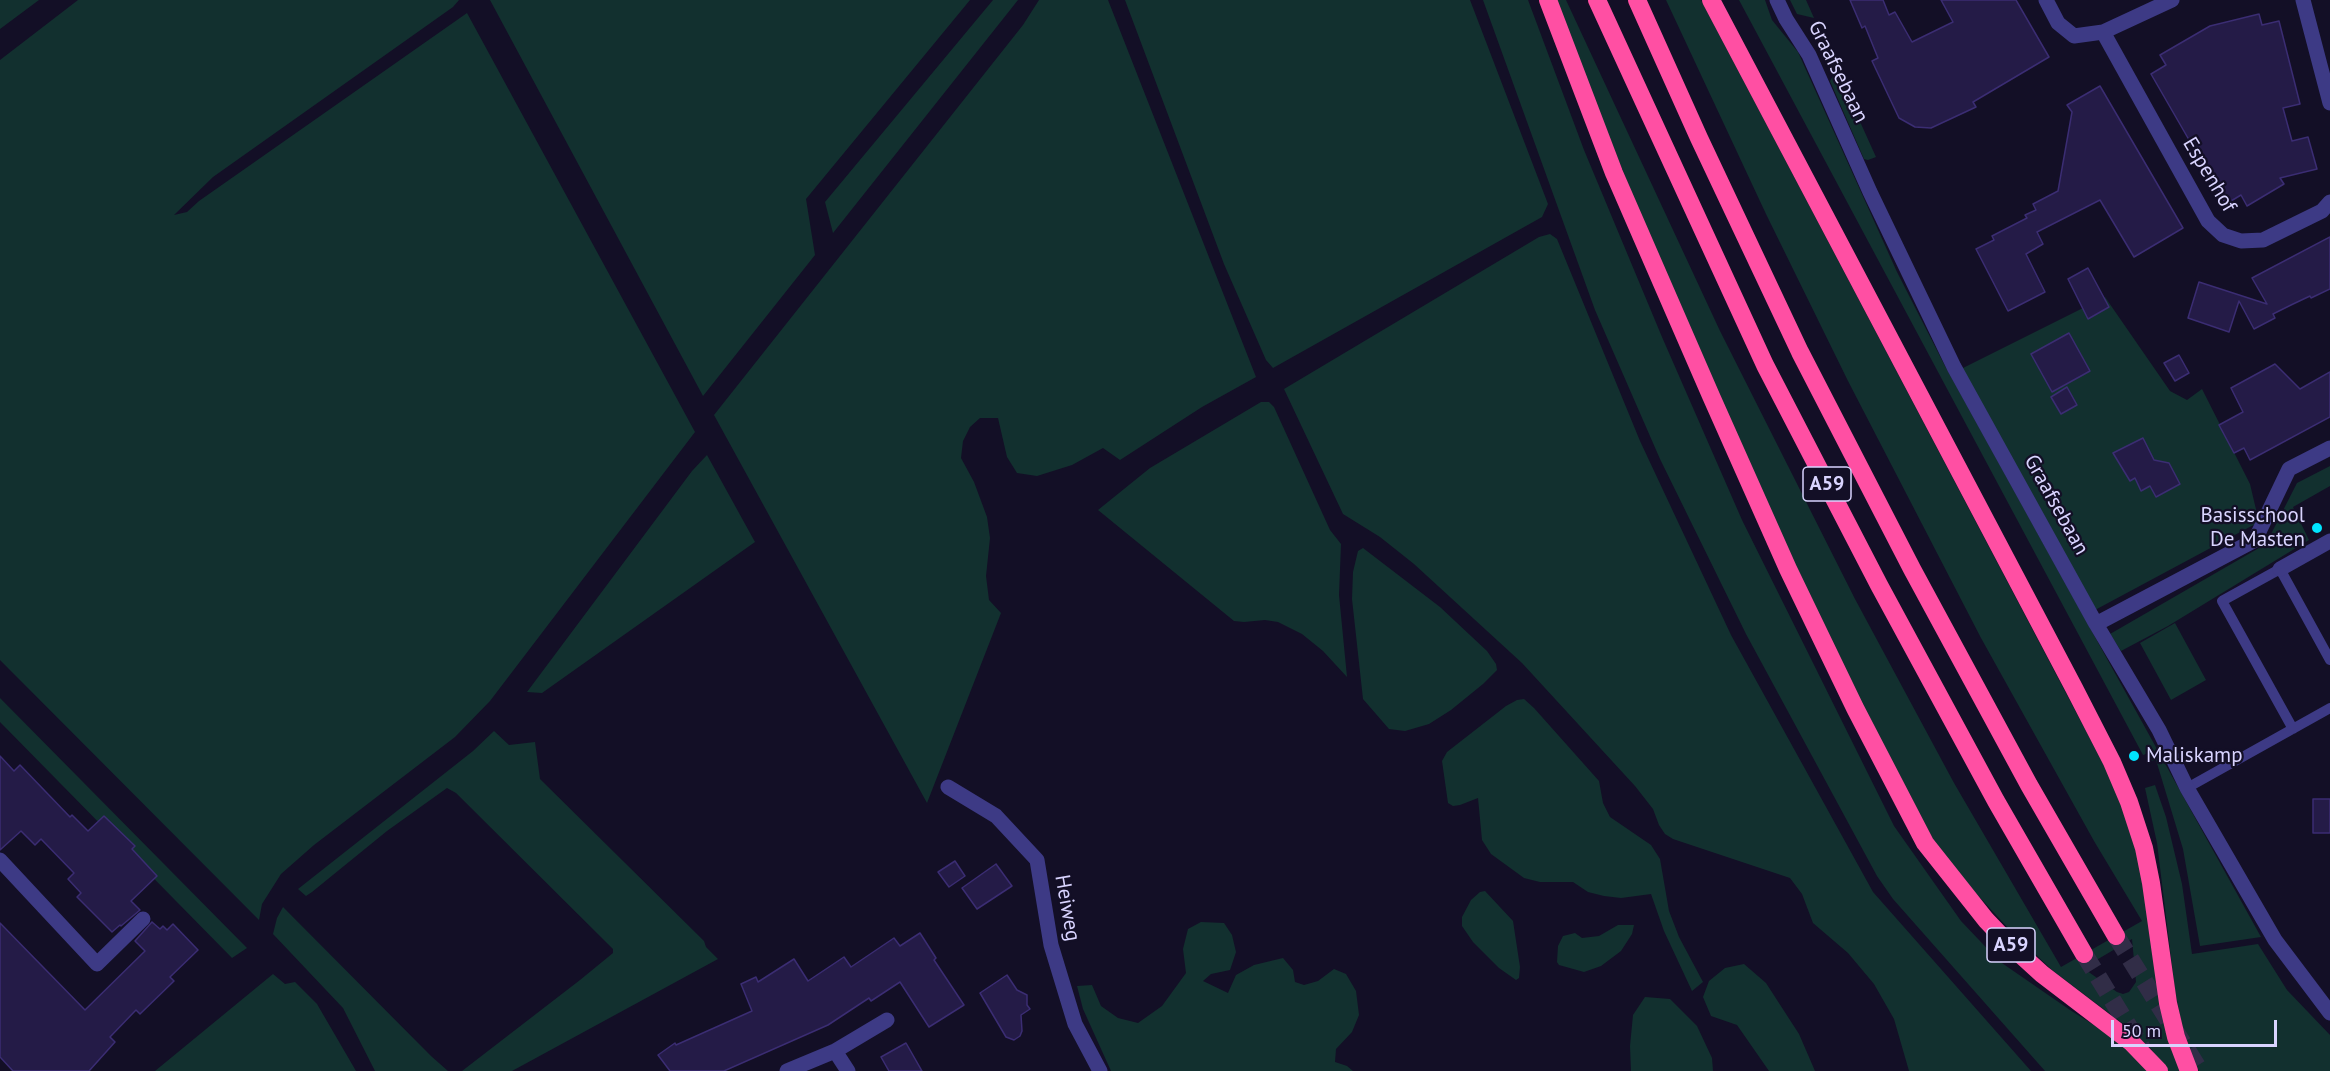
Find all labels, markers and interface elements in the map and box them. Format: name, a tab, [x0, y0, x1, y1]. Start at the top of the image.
street label: Graafsebaan	[1802, 17, 1874, 127]
street label: Espenhof	[2177, 133, 2241, 217]
street label: Graafsebaan	[2018, 450, 2094, 560]
road number: A59	[1803, 467, 1851, 501]
place label: Basisschool De Masten	[2201, 503, 2305, 553]
marker: Basisschool De Masten	[2310, 521, 2324, 535]
place label: Maliskamp	[2146, 743, 2243, 769]
marker: Maliskamp	[2127, 749, 2141, 763]
street label: Heiweg	[1049, 873, 1085, 943]
road number: A59	[1987, 928, 2035, 962]
scale bar	[2114, 1008, 2280, 1046]
text: 50 m	[2122, 1019, 2161, 1042]

